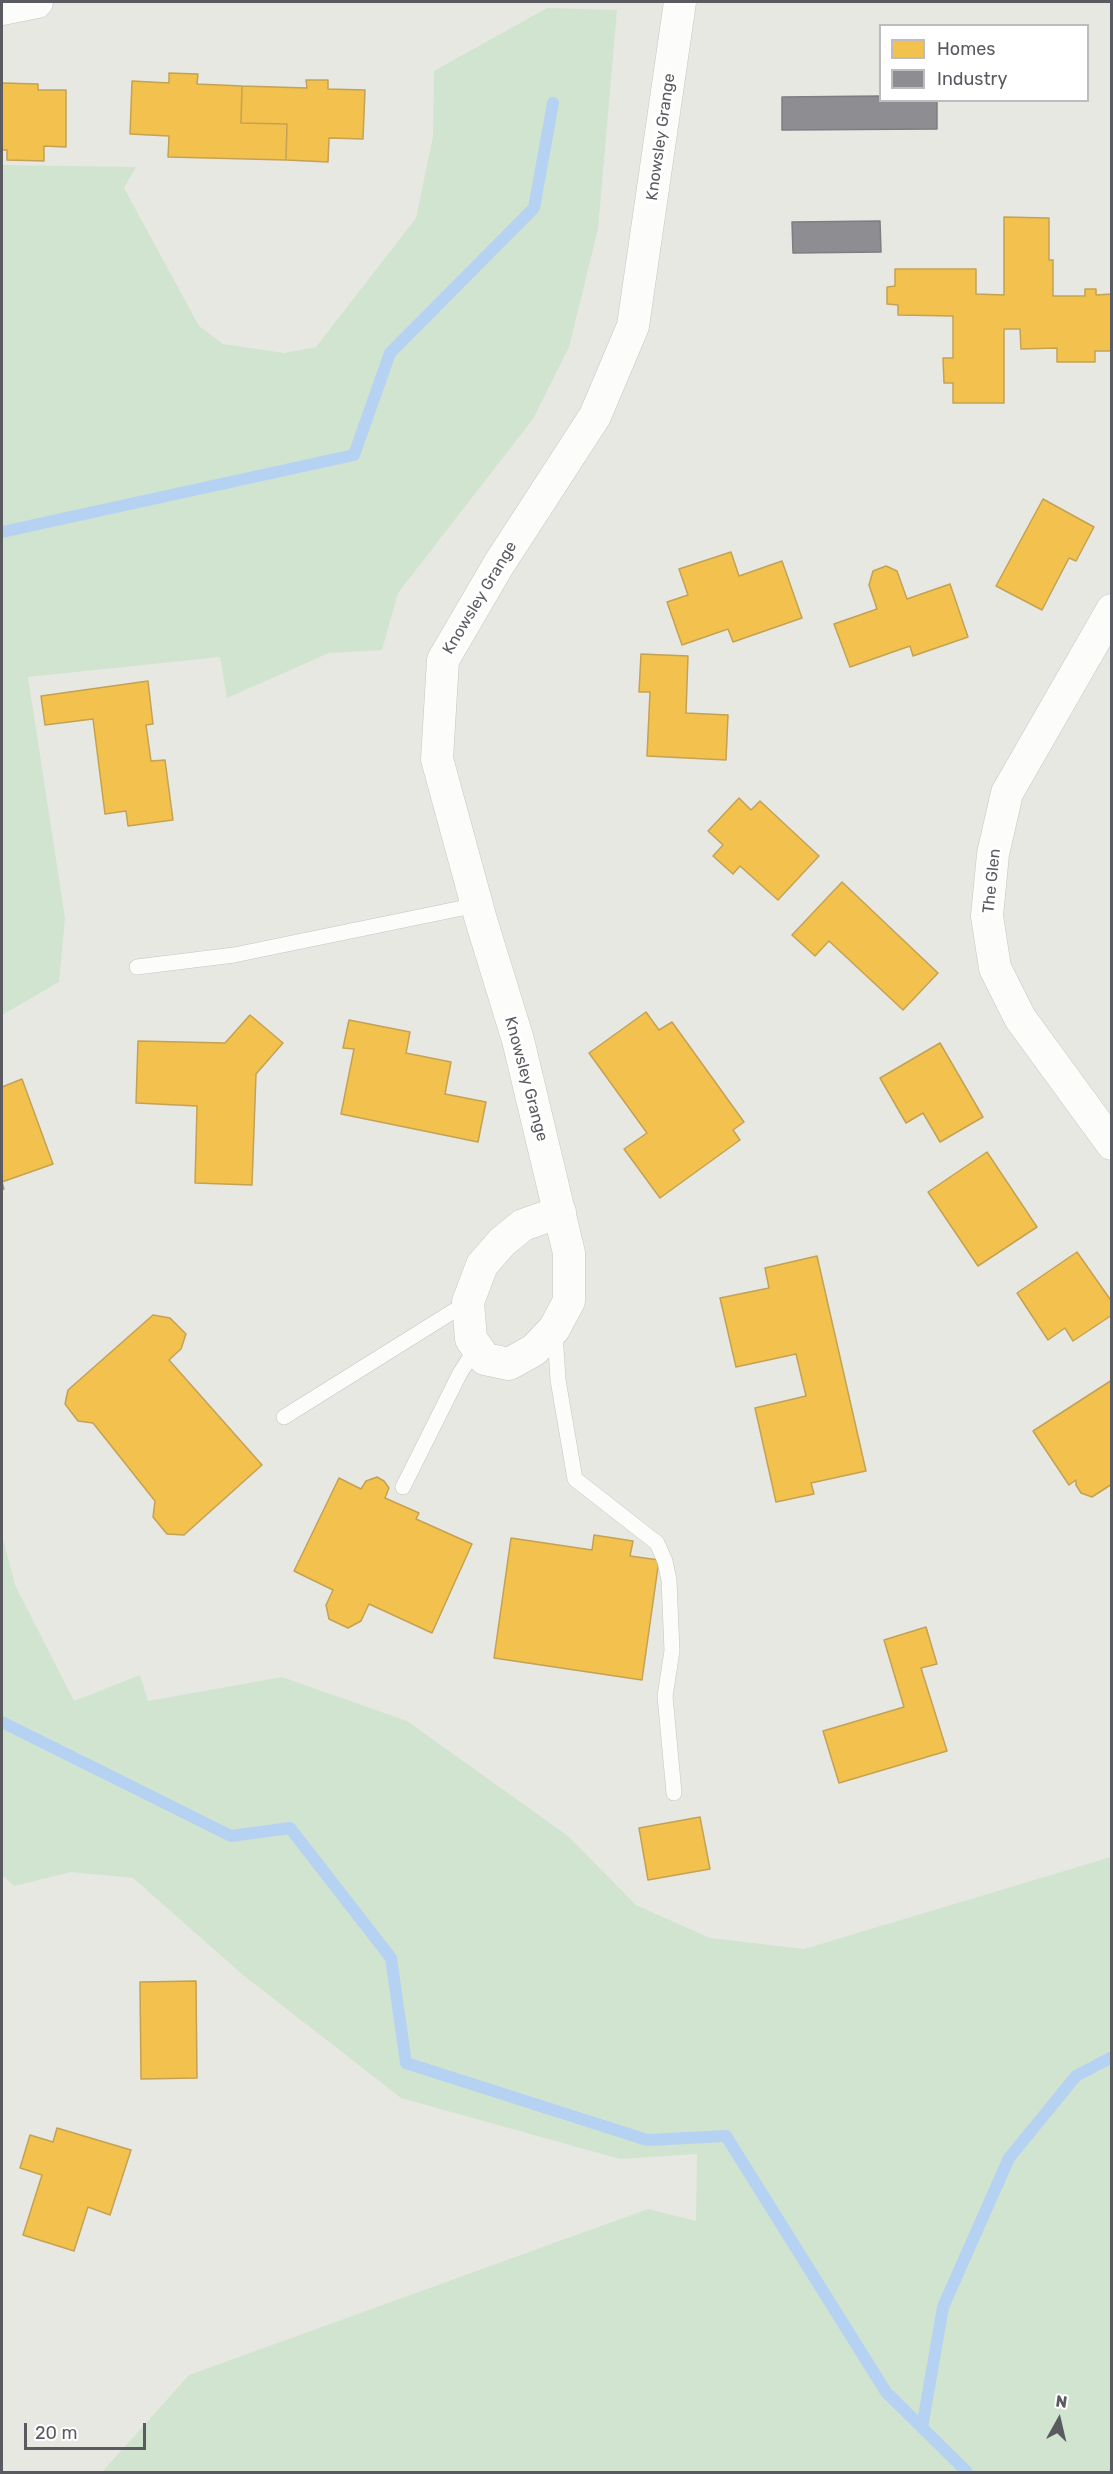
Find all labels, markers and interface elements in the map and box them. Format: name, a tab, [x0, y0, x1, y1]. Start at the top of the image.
legend	[879, 24, 1089, 102]
text: Homes	[937, 38, 995, 60]
text: Industry	[937, 68, 1007, 90]
street label: Knowsley Grange	[643, 72, 679, 202]
street label: Knowsley Grange	[439, 538, 521, 658]
street label: The Glen	[979, 848, 1005, 914]
street label: Knowsley Grange	[500, 1015, 552, 1143]
north arrow	[1029, 2390, 1089, 2450]
text: N	[1055, 2391, 1069, 2412]
scale bar	[27, 2411, 148, 2449]
text: 20 m	[35, 2422, 77, 2444]

